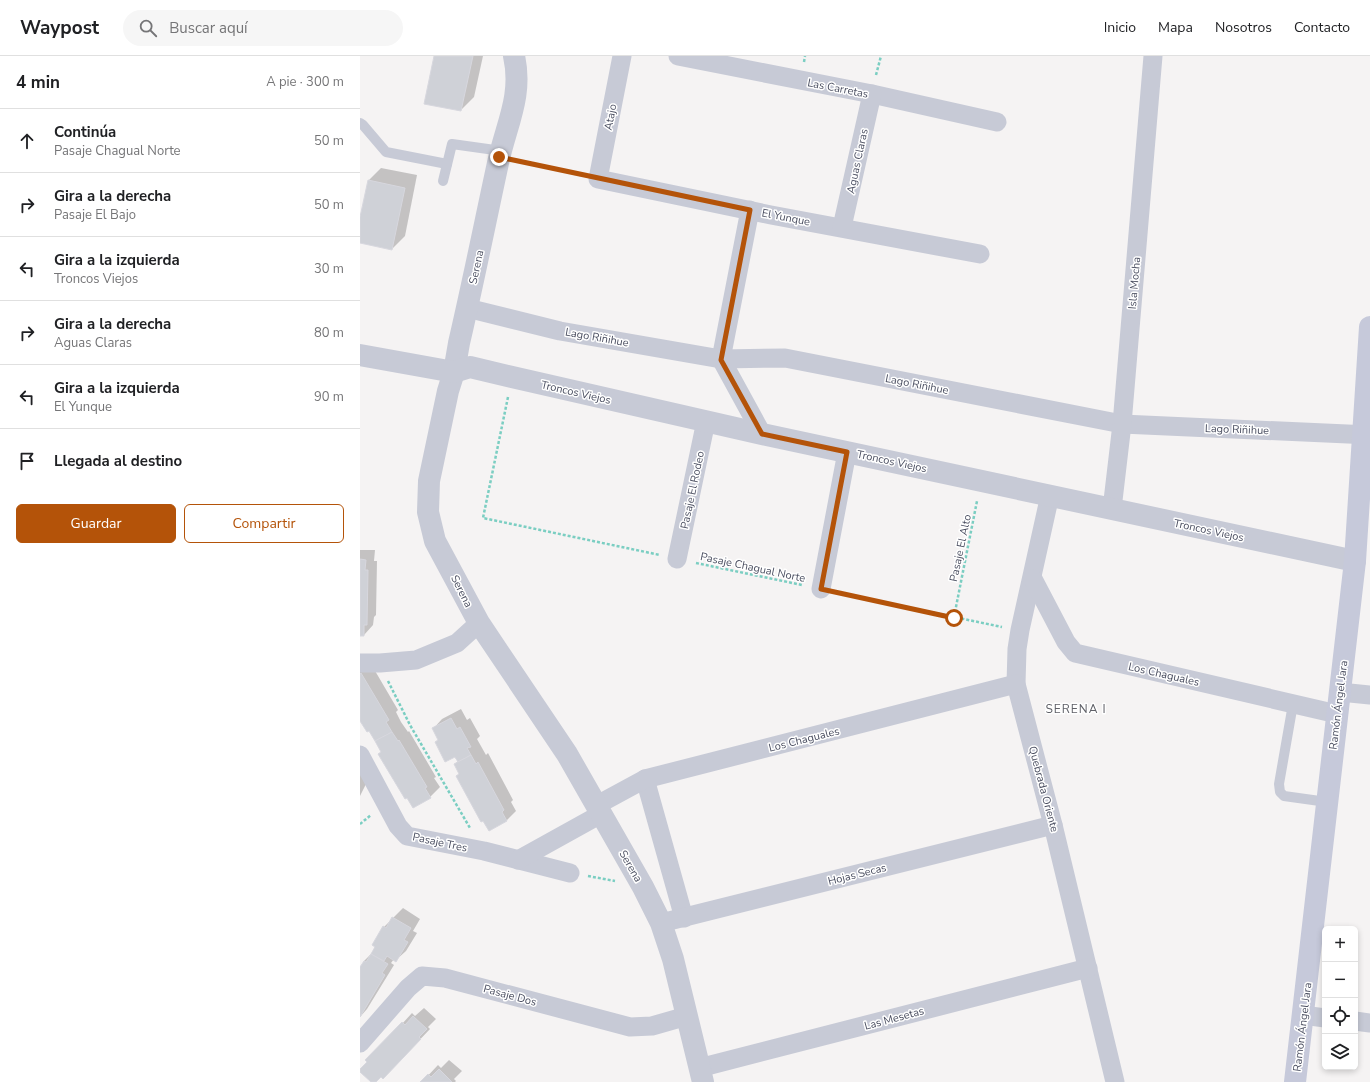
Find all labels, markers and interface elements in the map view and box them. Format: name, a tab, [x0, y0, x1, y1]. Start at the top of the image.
search box	[123, 10, 403, 46]
text: Waypost	[20, 15, 99, 41]
icon: search	[137, 17, 159, 39]
text: Buscar aquí	[169, 18, 248, 38]
text: Inicio	[1104, 18, 1136, 37]
text: Mapa	[1158, 18, 1193, 37]
text: Nosotros	[1215, 18, 1272, 37]
text: Contacto	[1294, 18, 1350, 37]
text: 4 min	[16, 71, 60, 94]
text: A pie · 300 m	[266, 73, 344, 91]
street label: Las Carretas	[806, 75, 870, 102]
street label: Atajo	[601, 103, 620, 131]
text: Continúa	[54, 122, 116, 142]
street label: Aguas Claras	[843, 127, 872, 195]
icon: ahead	[16, 130, 38, 152]
text: 50 m	[314, 132, 344, 150]
text: Pasaje Chagual Norte	[54, 142, 181, 160]
route end	[490, 148, 508, 166]
text: Gira a la derecha	[54, 186, 171, 206]
icon: right	[16, 194, 38, 216]
text: 50 m	[314, 196, 344, 214]
street label: El Yunque	[760, 205, 812, 230]
text: Pasaje El Bajo	[54, 206, 136, 224]
street label: Serena	[466, 249, 487, 285]
text: Gira a la izquierda	[54, 250, 180, 270]
street label: Isla Mocha	[1125, 256, 1144, 310]
icon: left	[16, 258, 38, 280]
text: 30 m	[314, 260, 344, 278]
text: Troncos Viejos	[54, 270, 138, 288]
text: Gira a la derecha	[54, 314, 171, 334]
icon: right	[16, 322, 38, 344]
text: 80 m	[314, 324, 344, 342]
street label: Lago Riñihue	[564, 325, 630, 350]
text: Aguas Claras	[54, 334, 132, 352]
street label: Lago Riñihue	[884, 371, 950, 398]
street label: Troncos Viejos	[540, 377, 612, 408]
text: Gira a la izquierda	[54, 378, 180, 398]
icon: left	[16, 386, 38, 408]
text: 90 m	[314, 388, 344, 406]
text: El Yunque	[54, 398, 112, 416]
street label: Lago Riñihue	[1205, 421, 1269, 438]
street label: Troncos Viejos	[856, 447, 928, 476]
icon: arrive	[16, 450, 38, 472]
street label: Pasaje El Rodeo	[677, 450, 708, 530]
text: Llegada al destino	[54, 451, 182, 471]
button: Guardar	[16, 504, 176, 543]
button: Compartir	[184, 504, 344, 543]
street label: Pasaje El Alto	[946, 513, 975, 583]
street label: Troncos Viejos	[1173, 516, 1245, 545]
street label: Pasaje Chagual Norte	[699, 549, 807, 586]
street label: Serena	[447, 572, 476, 610]
route start	[945, 609, 963, 627]
street label: Los Chaguales	[1127, 659, 1201, 690]
street label: Ramón Ángel Jara	[1325, 659, 1351, 750]
district label: SERENA I	[1045, 701, 1107, 717]
street label: Los Chaguales	[767, 723, 841, 756]
street label: Quebrada Oriente	[1025, 745, 1062, 834]
street label: Pasaje Tres	[411, 829, 469, 856]
street label: Serena	[615, 848, 646, 885]
street label: Hojas Secas	[826, 860, 888, 889]
map controls	[1322, 926, 1358, 1070]
button: +	[1322, 926, 1358, 962]
button: −	[1322, 962, 1358, 998]
street label: Pasaje Dos	[482, 981, 538, 1010]
street label: Ramón Ángel Jara	[1289, 981, 1315, 1072]
button: locate	[1322, 998, 1358, 1034]
street label: Las Mesetas	[863, 1003, 926, 1034]
button: layers	[1322, 1034, 1358, 1070]

